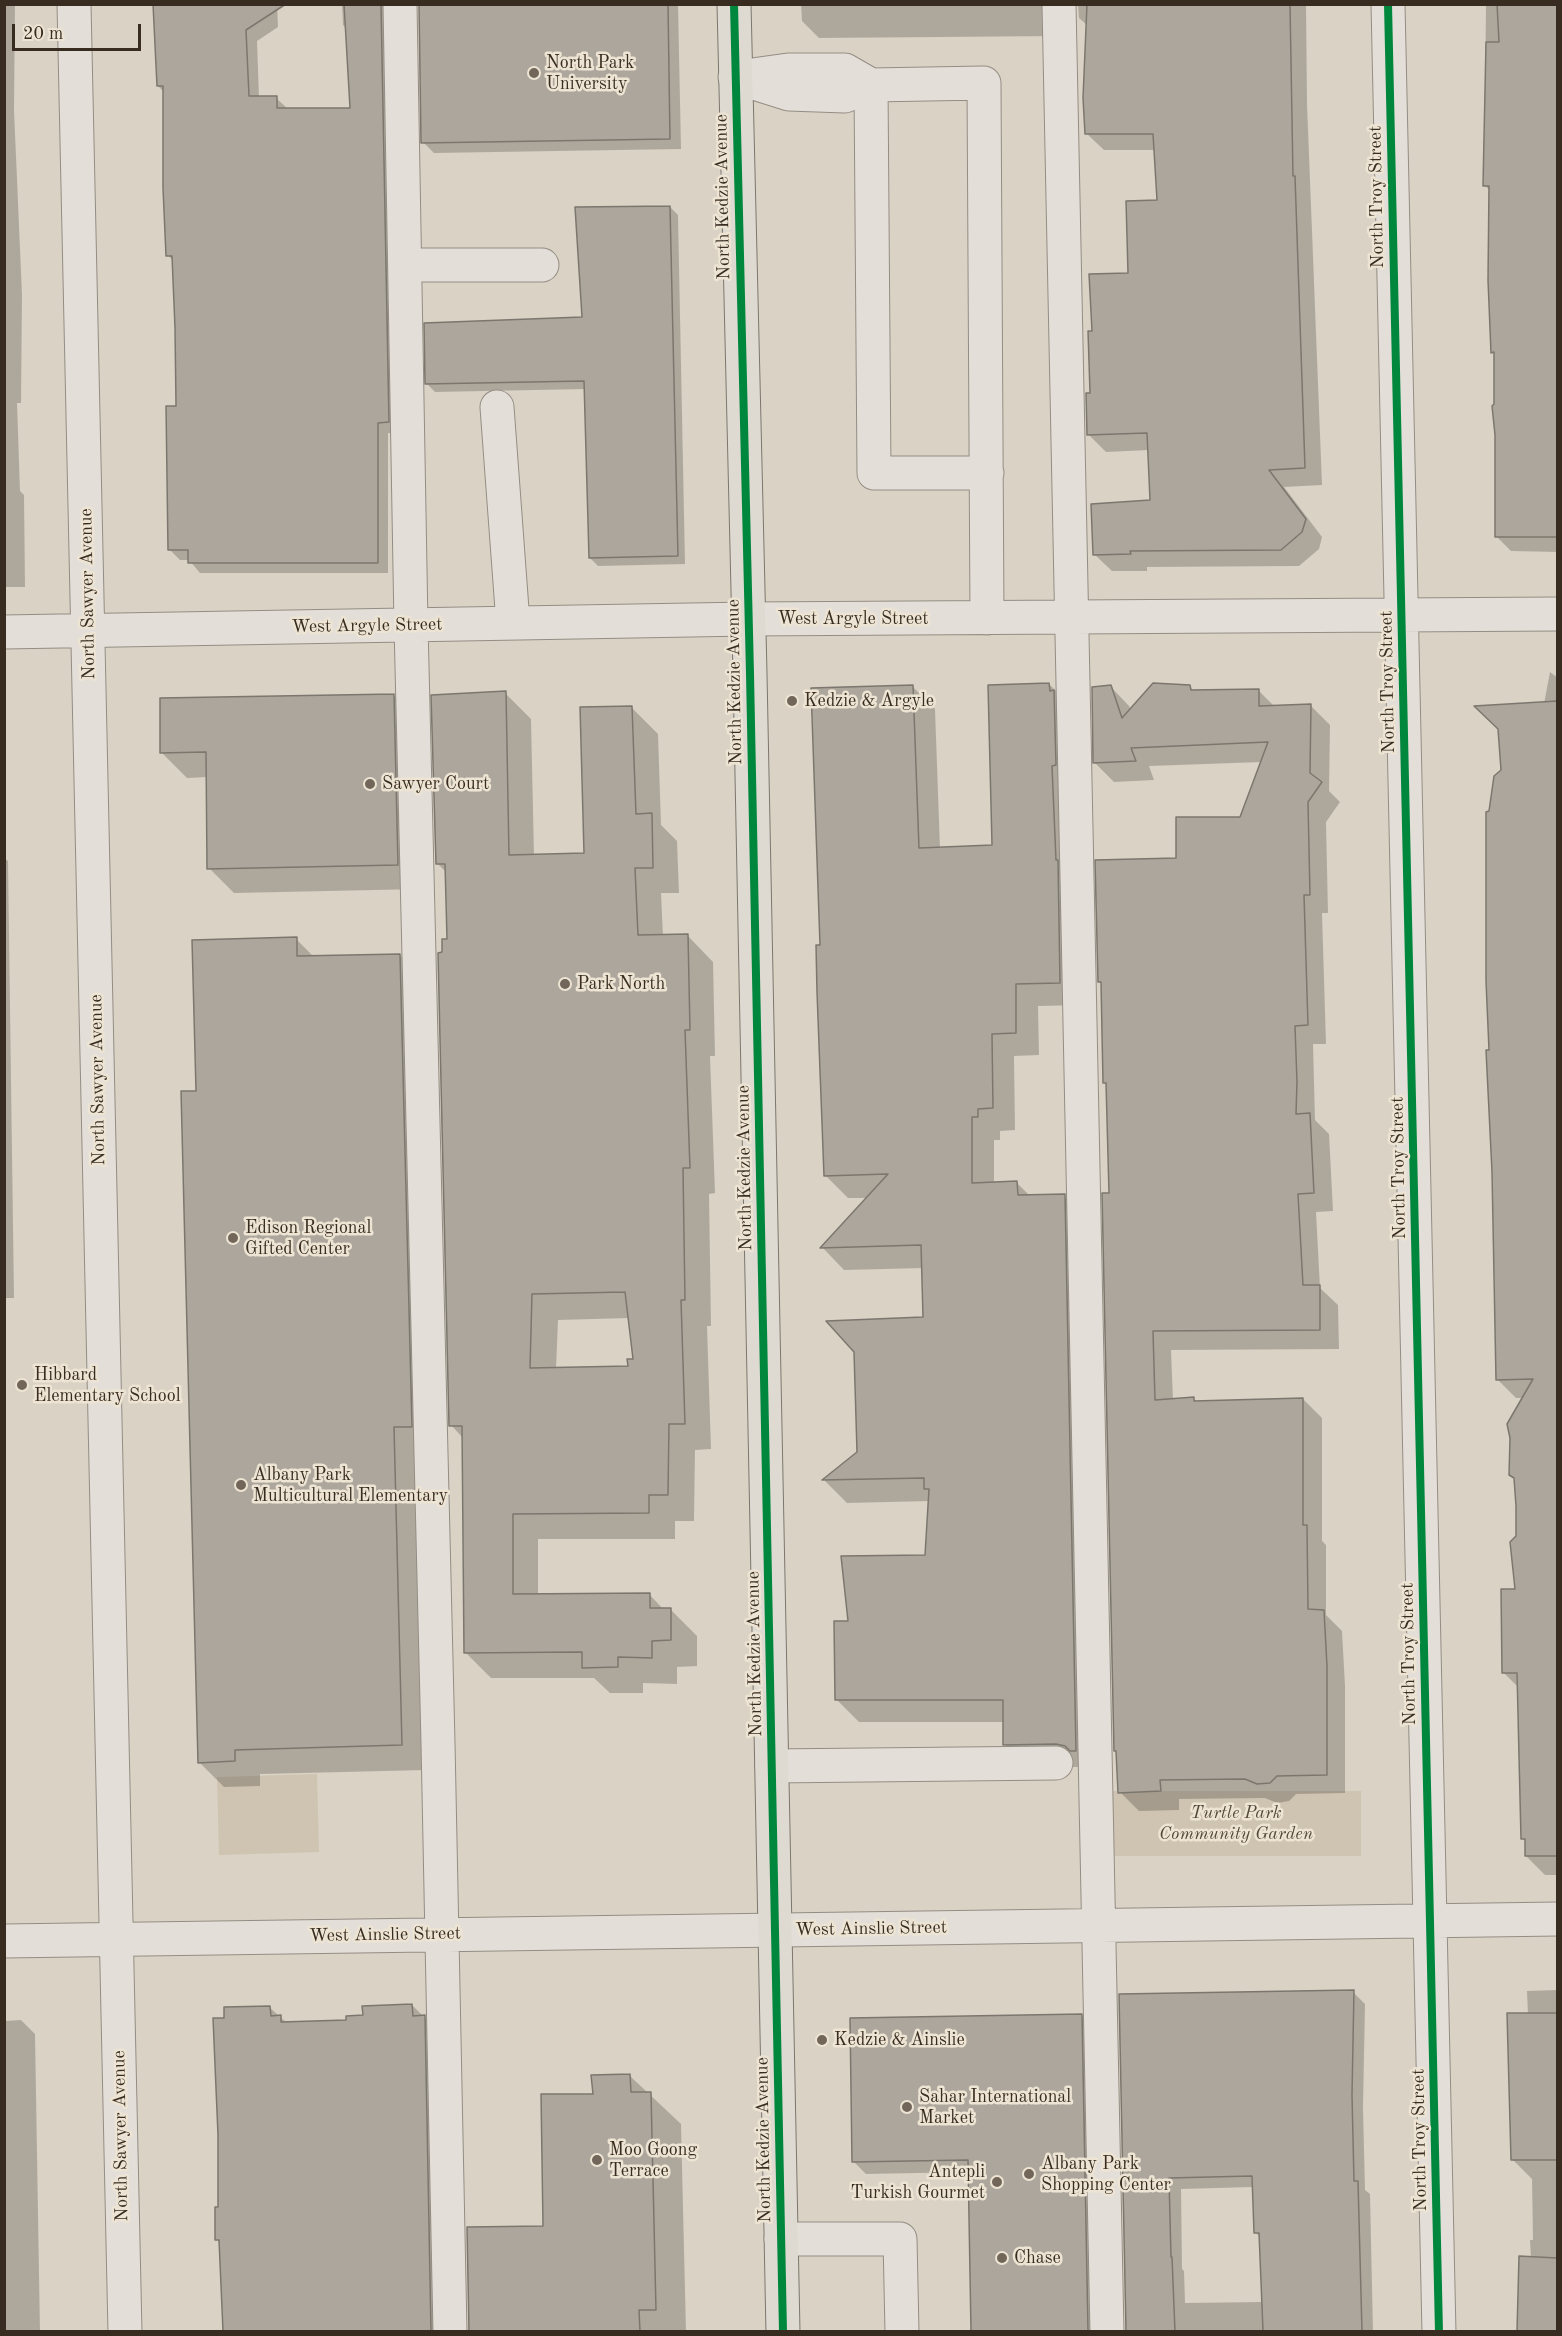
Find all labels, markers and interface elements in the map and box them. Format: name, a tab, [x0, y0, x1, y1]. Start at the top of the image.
scale bar	[15, 12, 144, 50]
text: 20 m	[23, 25, 63, 43]
place label: North Park University	[546, 52, 634, 94]
marker: North Park University	[527, 66, 541, 80]
street label: North Kedzie Avenue	[711, 114, 735, 280]
street label: North Troy Street	[1365, 125, 1389, 269]
street label: North Sawyer Avenue	[76, 508, 100, 680]
street label: North Kedzie Avenue	[723, 599, 747, 765]
street label: West Argyle Street	[777, 608, 929, 630]
street label: North Troy Street	[1376, 610, 1400, 754]
street label: West Argyle Street	[291, 614, 443, 638]
place label: Kedzie & Argyle	[804, 690, 934, 712]
marker: Kedzie & Argyle	[785, 694, 799, 708]
place label: Sawyer Court	[382, 773, 489, 795]
marker: Sawyer Court	[363, 777, 377, 791]
place label: Park North	[577, 973, 665, 995]
marker: Park North	[558, 977, 572, 991]
street label: North Sawyer Avenue	[86, 994, 110, 1166]
street label: North Kedzie Avenue	[733, 1085, 757, 1251]
street label: North Troy Street	[1387, 1096, 1411, 1240]
place label: Edison Regional Gifted Center	[245, 1217, 371, 1260]
marker: Edison Regional Gifted Center	[226, 1231, 240, 1245]
place label: Hibbard Elementary School	[34, 1364, 181, 1406]
marker: Hibbard Elementary School	[15, 1378, 29, 1392]
place label: Albany Park Multicultural Elementary	[253, 1464, 448, 1506]
marker: Albany Park Multicultural Elementary	[234, 1478, 248, 1492]
street label: North Kedzie Avenue	[743, 1571, 767, 1737]
street label: North Troy Street	[1397, 1582, 1421, 1726]
park label: Turtle Park Community Garden	[1159, 1802, 1313, 1844]
street label: West Ainslie Street	[795, 1917, 947, 1941]
street label: West Ainslie Street	[309, 1923, 461, 1947]
place label: Kedzie & Ainslie	[834, 2029, 965, 2051]
marker: Kedzie & Ainslie	[815, 2033, 829, 2047]
street label: North Sawyer Avenue	[109, 2050, 133, 2222]
street label: North Kedzie Avenue	[752, 2057, 776, 2223]
street label: North Troy Street	[1408, 2068, 1432, 2212]
place label: Sahar International Market	[919, 2086, 1071, 2128]
marker: Sahar International Market	[900, 2100, 914, 2114]
place label: Moo Goong Terrace	[609, 2139, 697, 2182]
marker: Moo Goong Terrace	[590, 2153, 604, 2167]
place label: Albany Park Shopping Center	[1041, 2153, 1171, 2196]
place label: Antepli Turkish Gourmet	[851, 2161, 985, 2204]
marker: Albany Park Shopping Center	[1022, 2167, 1036, 2181]
marker: Antepli Turkish Gourmet	[990, 2175, 1004, 2189]
place label: Chase	[1014, 2247, 1061, 2269]
marker: Chase	[995, 2251, 1009, 2265]

